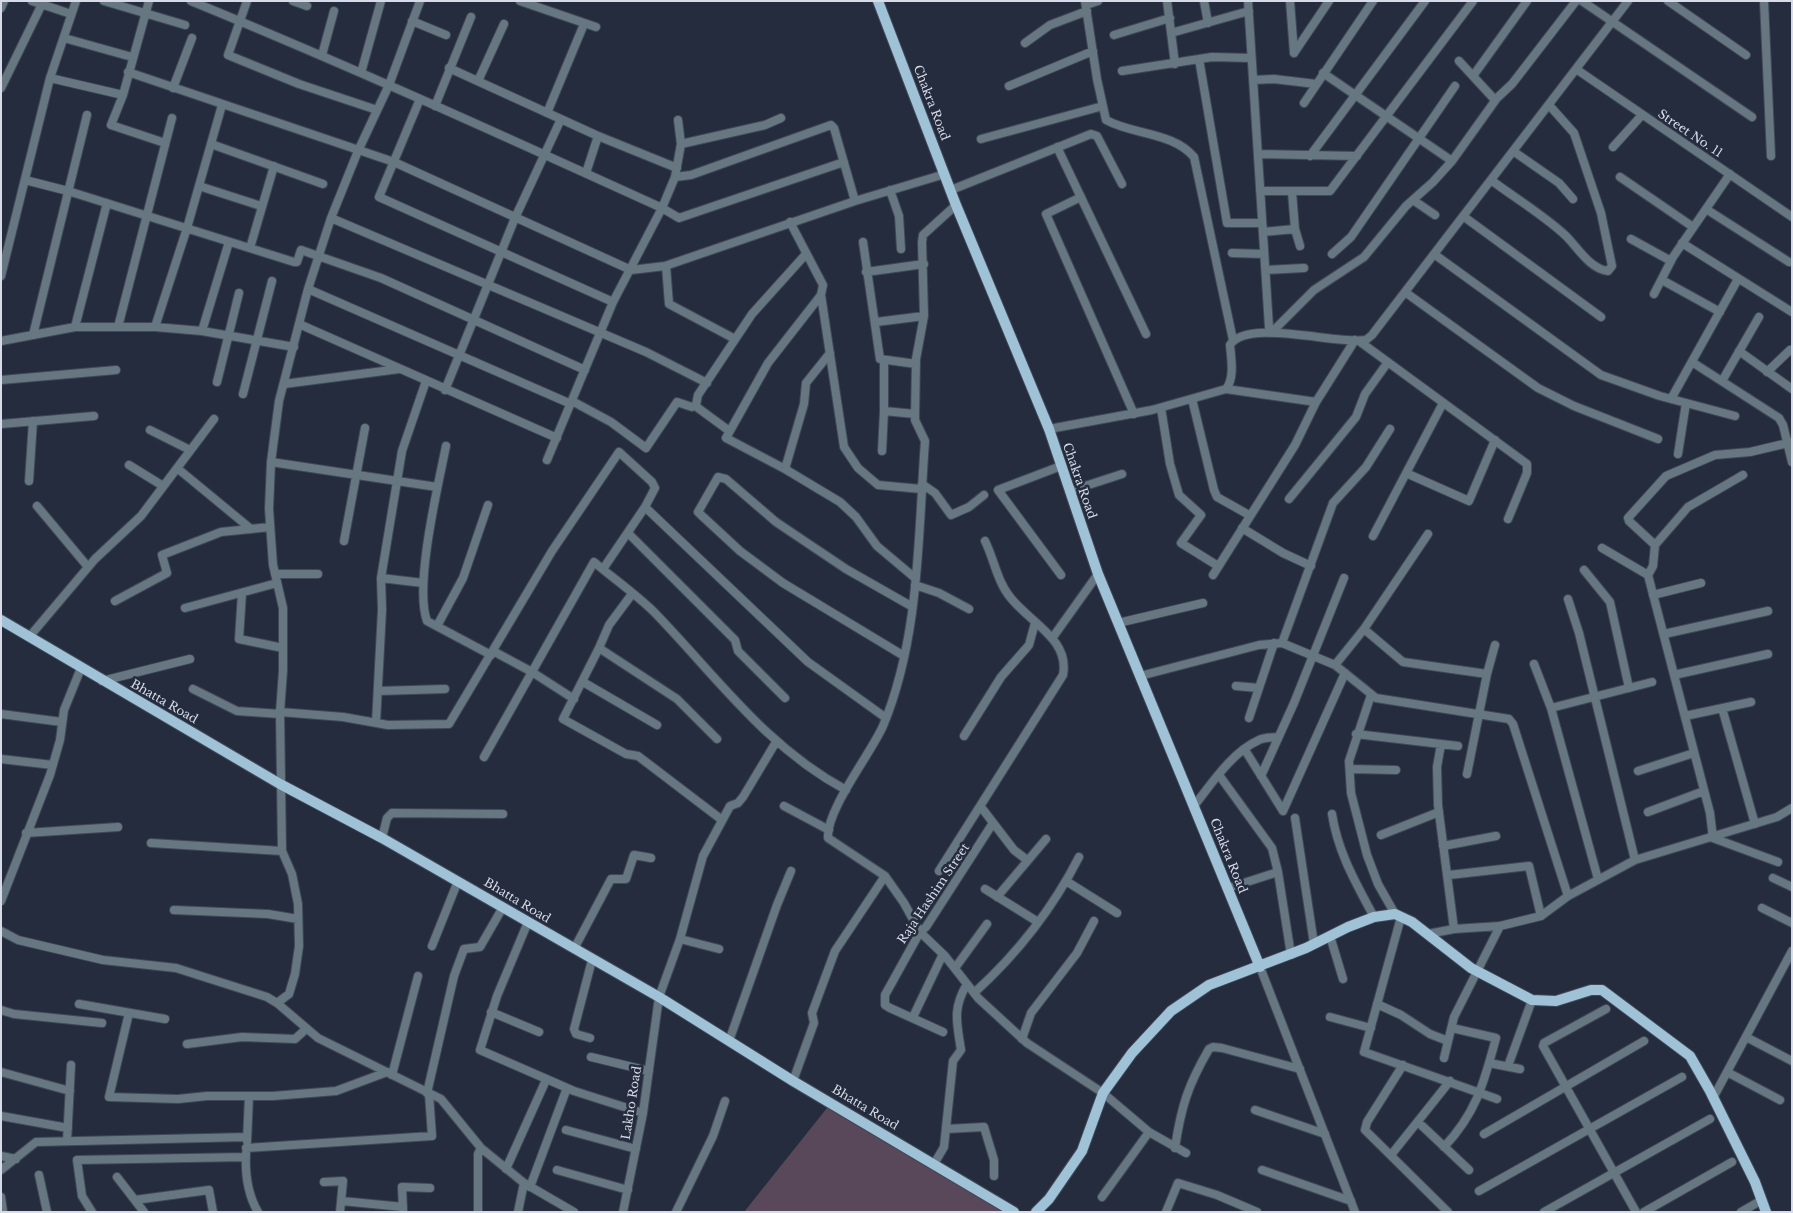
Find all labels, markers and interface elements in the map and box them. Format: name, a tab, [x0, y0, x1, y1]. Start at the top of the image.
street label: Chakra Road	[910, 63, 952, 143]
street label: Street No. 11	[1655, 107, 1725, 161]
street label: Chakra Road	[1059, 441, 1099, 521]
street label: Bhatta Road	[128, 677, 200, 727]
street label: Chakra Road	[1206, 816, 1250, 896]
street label: Raja Hashim Street	[895, 841, 973, 947]
street label: Bhatta Road	[481, 875, 553, 927]
street label: Lakho Road	[619, 1065, 645, 1141]
street label: Bhatta Road	[829, 1082, 901, 1134]

